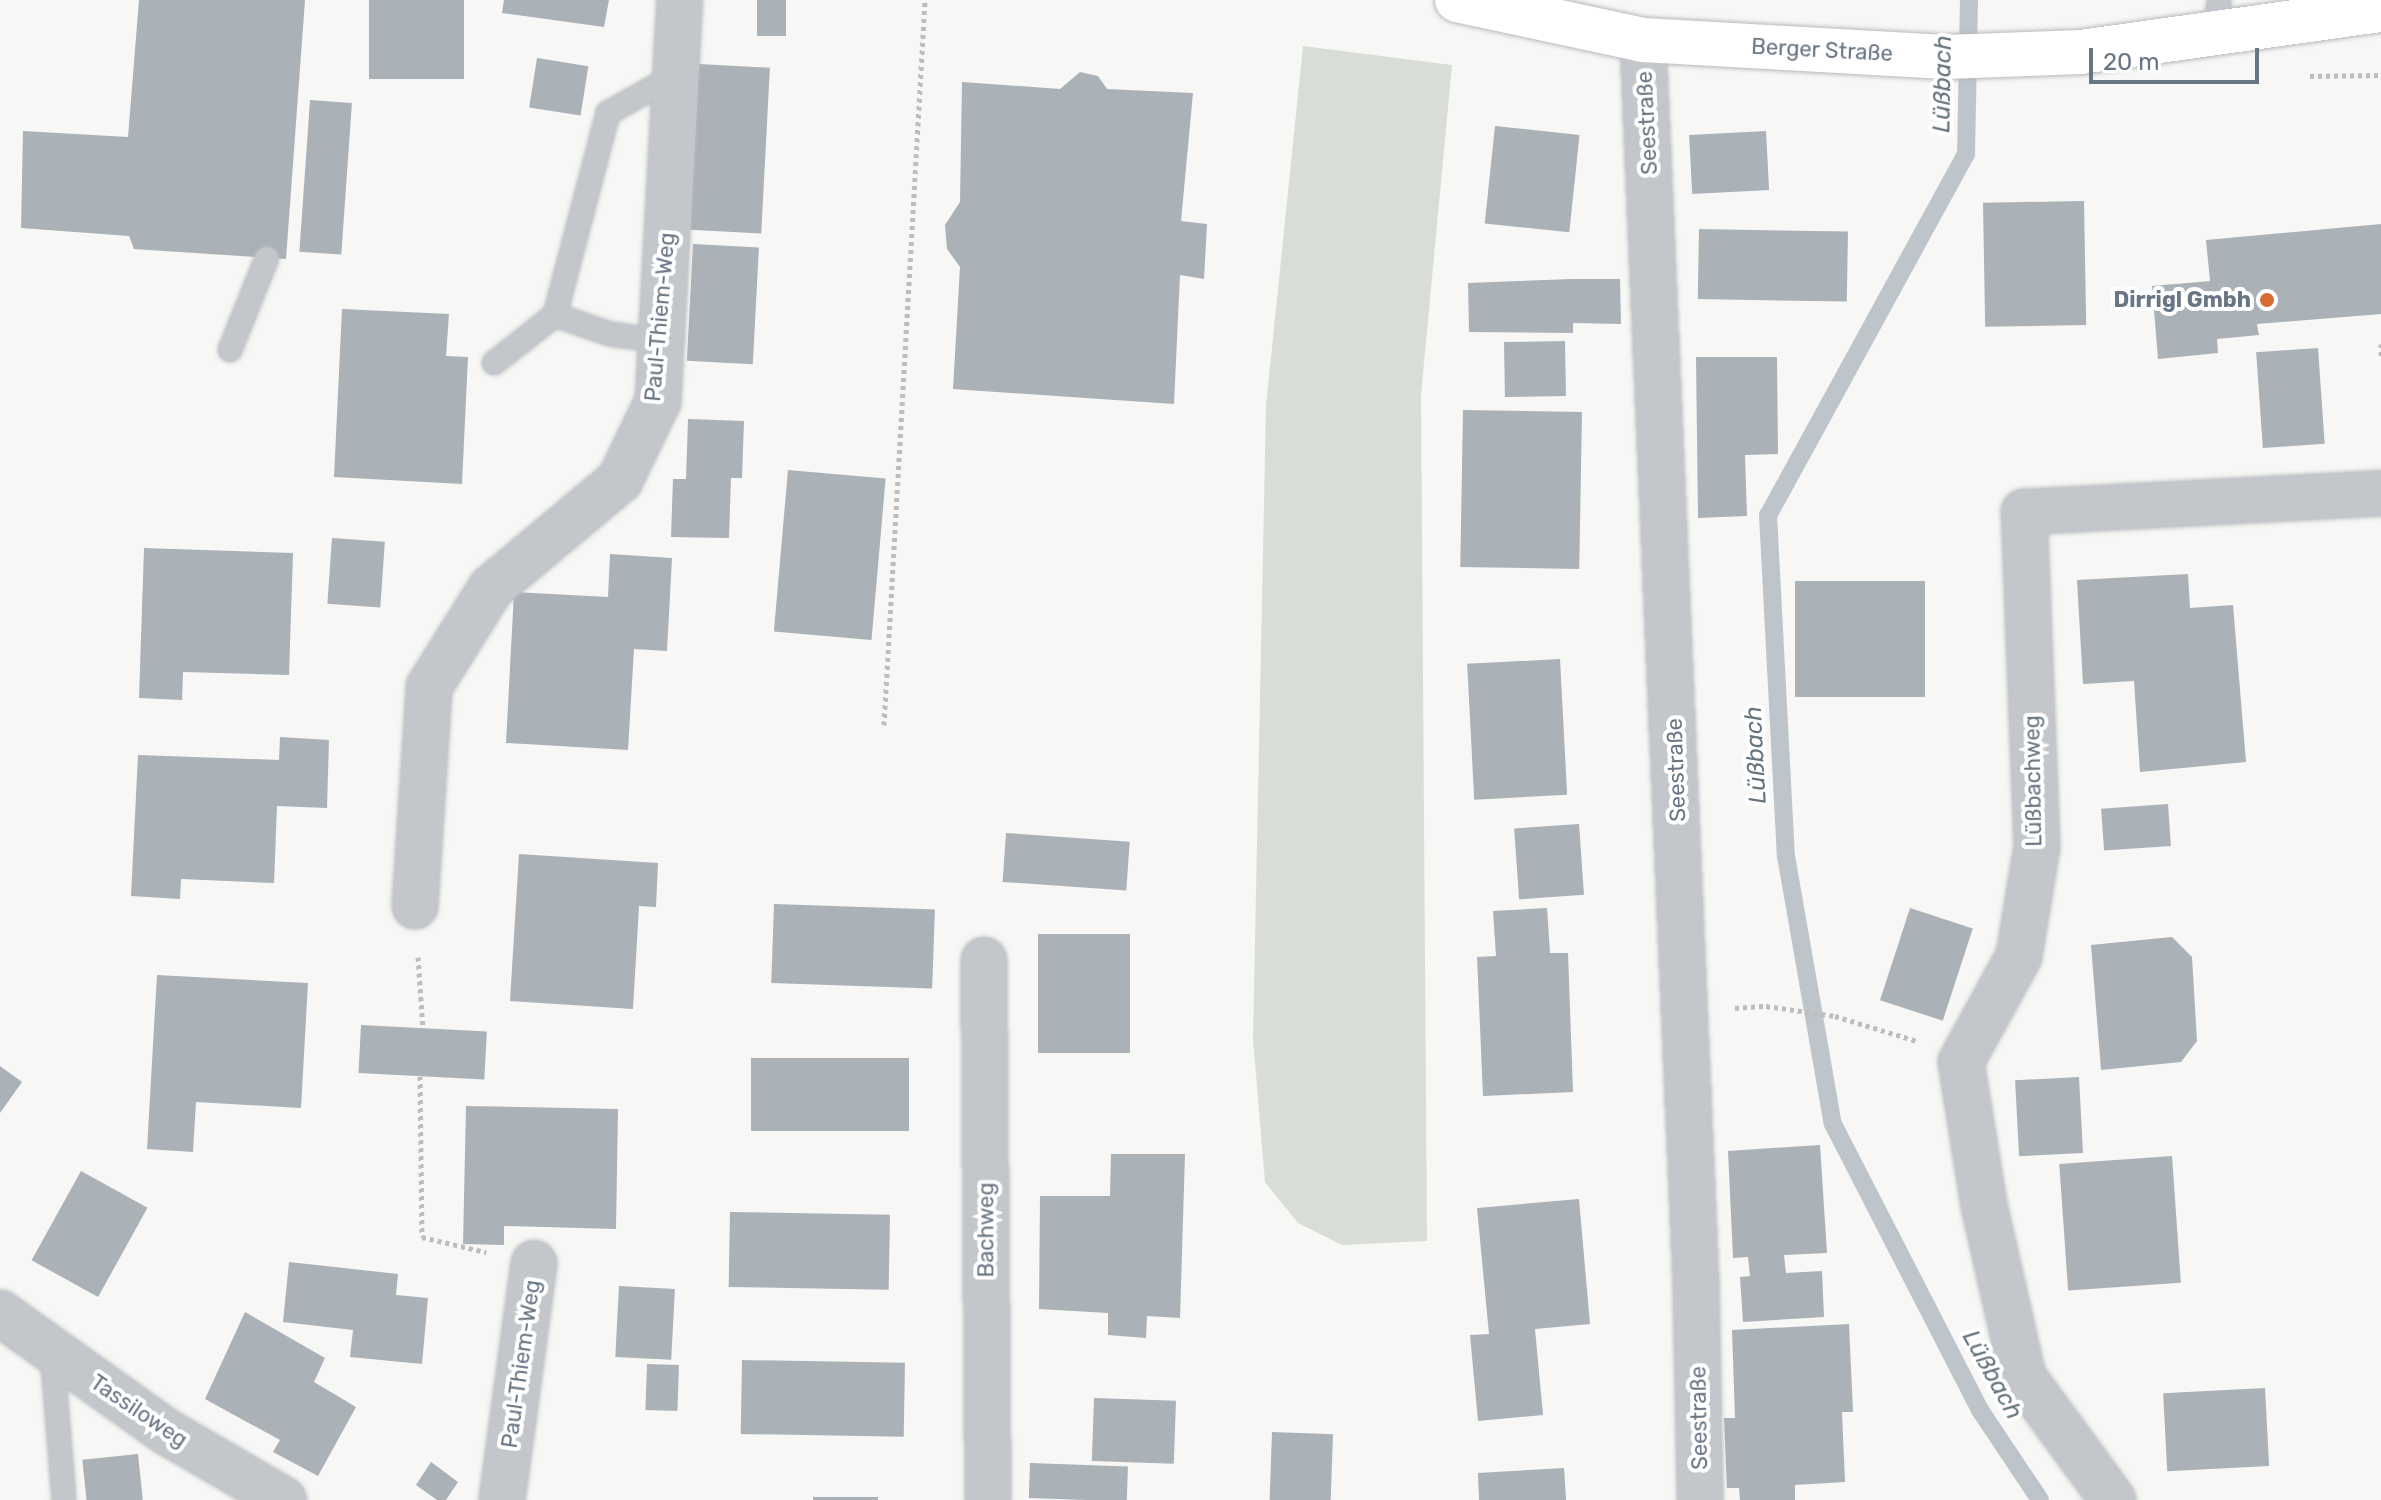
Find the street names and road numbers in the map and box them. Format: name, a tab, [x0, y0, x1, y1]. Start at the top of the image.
street label: Berger Straße	[1750, 33, 1894, 67]
street label: Seestraße	[1631, 71, 1663, 175]
street label: Paul-Thiem-Weg	[639, 231, 681, 403]
street label: Lüßbachweg	[2019, 715, 2047, 847]
street label: Seestraße	[1661, 718, 1691, 822]
street label: Bachweg	[973, 1182, 999, 1278]
street label: Paul-Thiem-Weg	[496, 1278, 546, 1450]
street label: Seestraße	[1685, 1366, 1713, 1470]
street label: Tassiloweg	[86, 1369, 192, 1453]

